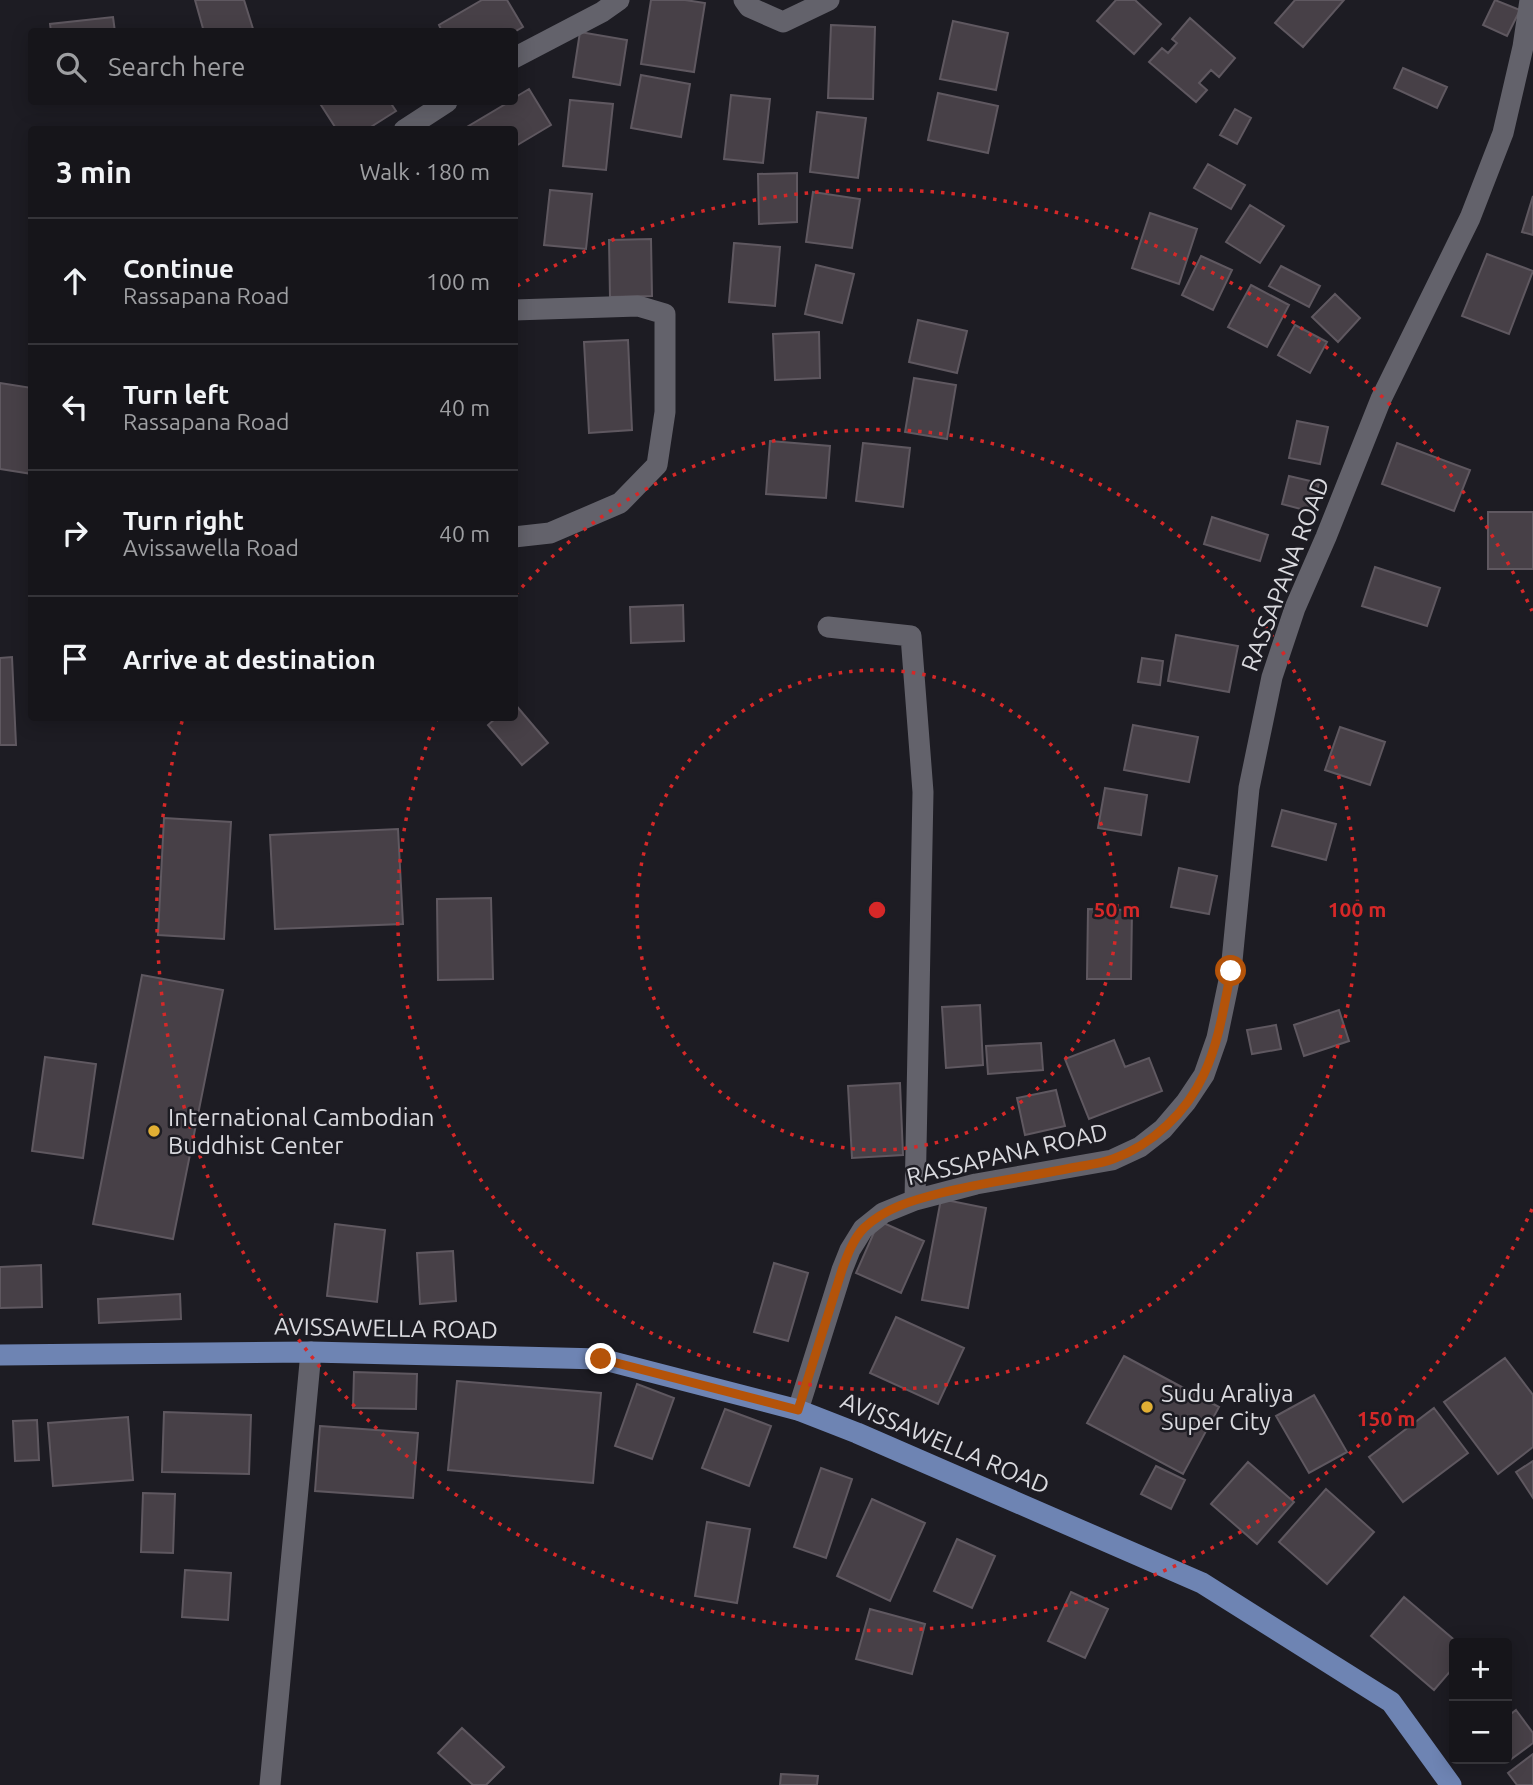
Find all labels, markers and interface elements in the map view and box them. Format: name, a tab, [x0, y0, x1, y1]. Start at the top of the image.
search box	[28, 28, 518, 105]
icon: search	[52, 48, 90, 86]
text: Search here	[108, 52, 245, 81]
text: 3 min	[56, 155, 132, 189]
text: Walk · 180 m	[359, 159, 490, 184]
text: Continue	[123, 254, 234, 283]
icon: ahead	[56, 262, 94, 300]
text: 100 m	[426, 269, 490, 294]
text: Rassapana Road	[123, 283, 289, 308]
text: Turn left	[123, 380, 229, 409]
icon: left	[56, 388, 94, 426]
text: 40 m	[439, 395, 490, 420]
text: Rassapana Road	[123, 409, 289, 434]
street label: RASSAPANA ROAD	[1236, 473, 1334, 675]
text: Turn right	[123, 506, 244, 535]
icon: right	[56, 514, 94, 552]
text: 40 m	[439, 521, 490, 546]
text: Avissawella Road	[123, 535, 299, 560]
icon: arrive	[56, 640, 94, 678]
text: Arrive at destination	[123, 645, 376, 674]
text: 50 m	[1094, 897, 1140, 921]
text: 100 m	[1328, 897, 1386, 921]
centre of rings	[865, 898, 889, 922]
route start	[1215, 955, 1246, 986]
place label: International Cambodian Buddhist Center	[168, 1104, 435, 1159]
street label: RASSAPANA ROAD	[904, 1118, 1110, 1190]
marker: International Cambodian Buddhist Center	[146, 1123, 162, 1139]
street label: AVISSAWELLA ROAD	[274, 1313, 498, 1343]
route end	[585, 1343, 616, 1374]
place label: Sudu Araliya Super City	[1161, 1380, 1293, 1435]
street label: AVISSAWELLA ROAD	[837, 1387, 1053, 1499]
marker: Sudu Araliya Super City	[1139, 1399, 1155, 1415]
text: 150 m	[1357, 1406, 1415, 1430]
map controls	[1449, 1638, 1512, 1764]
button: +	[1449, 1638, 1512, 1701]
button: −	[1449, 1701, 1512, 1764]

